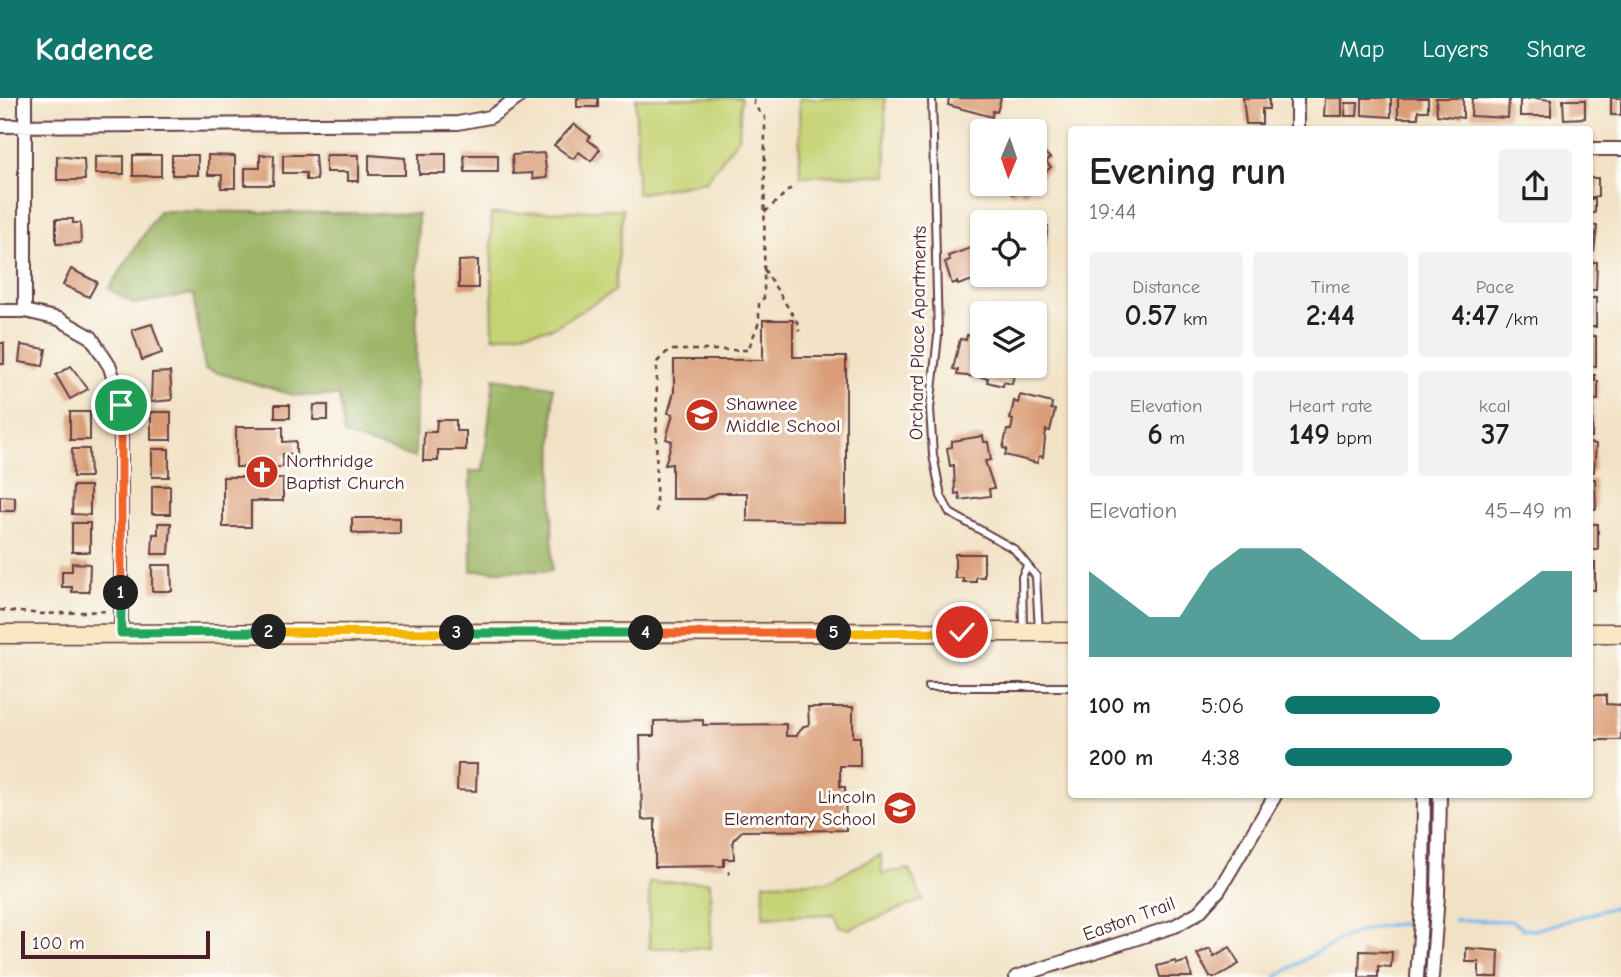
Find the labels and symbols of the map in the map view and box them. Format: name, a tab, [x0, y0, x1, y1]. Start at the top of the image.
north arrow	[970, 119, 1046, 196]
street label: Orchard Place Apartments	[905, 226, 931, 440]
pin	[91, 375, 151, 435]
place label: Shawnee Middle School	[726, 393, 841, 437]
school or university icon: Shawnee Middle School	[683, 396, 721, 434]
place label: Northridge Baptist Church	[286, 450, 405, 494]
church icon: Northridge Baptist Church	[243, 453, 281, 491]
pin: 1	[104, 575, 138, 610]
pin	[932, 602, 992, 662]
pin: 2	[252, 614, 286, 650]
pin: 3	[440, 616, 475, 650]
pin: 4	[628, 616, 664, 650]
pin: 5	[816, 616, 852, 650]
place label: Lincoln Elementary School	[724, 786, 876, 830]
school or university icon: Lincoln Elementary School	[881, 789, 919, 827]
street label: Easton Trail	[1080, 892, 1178, 946]
scale bar	[21, 928, 210, 960]

